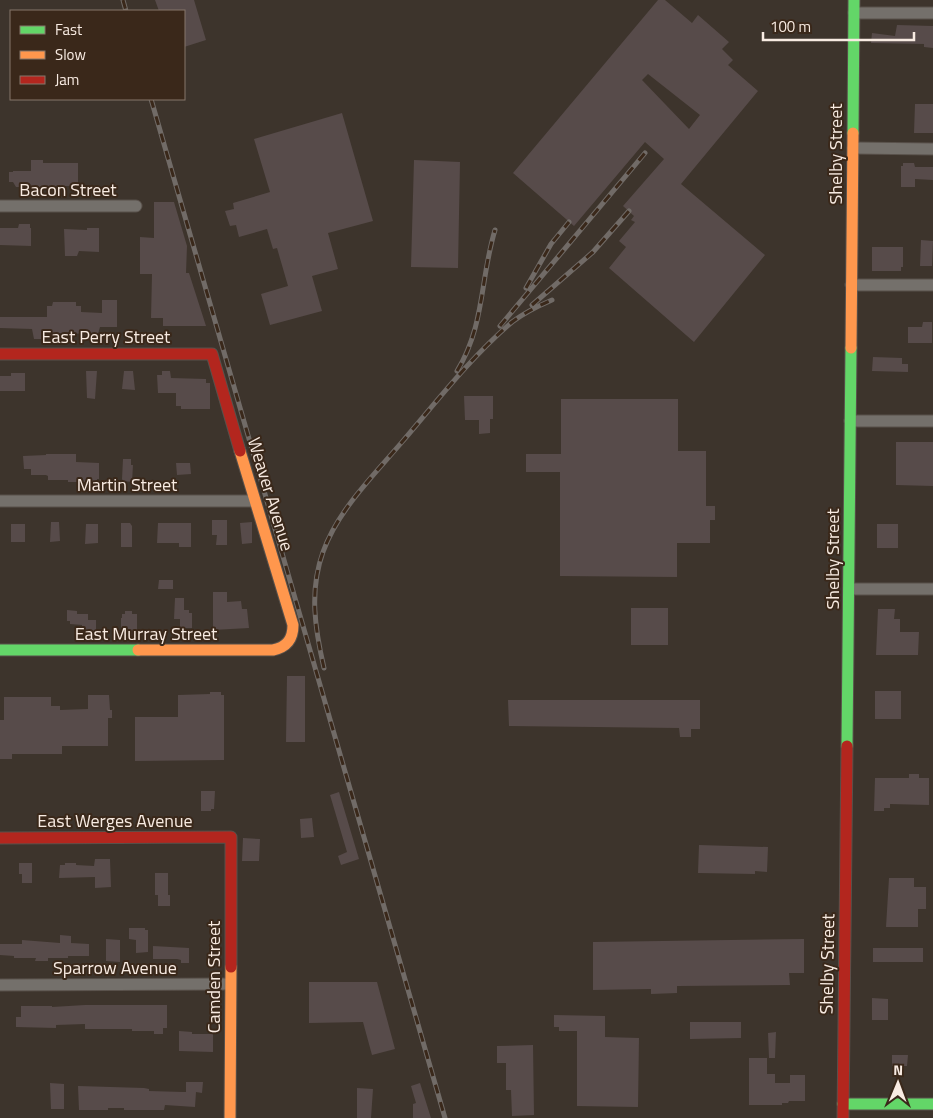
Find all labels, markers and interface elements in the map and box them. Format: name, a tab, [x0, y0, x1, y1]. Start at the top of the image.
legend	[10, 10, 185, 100]
scale bar	[763, 10, 914, 42]
text: 100 m	[770, 15, 811, 38]
text: Fast	[55, 18, 83, 41]
text: Slow	[55, 43, 86, 66]
text: Jam	[55, 68, 79, 91]
street label: Shelby Street	[822, 103, 849, 205]
street label: Bacon Street	[19, 176, 117, 203]
street label: East Perry Street	[42, 323, 171, 350]
street label: Weaver Avenue	[241, 434, 301, 554]
street label: Martin Street	[77, 471, 178, 498]
street label: Shelby Street	[819, 508, 846, 610]
street label: East Murray Street	[75, 620, 218, 647]
street label: East Werges Avenue	[37, 807, 193, 834]
street label: Shelby Street	[813, 913, 841, 1015]
street label: Camden Street	[200, 920, 227, 1033]
street label: Sparrow Avenue	[53, 954, 177, 981]
north arrow	[873, 1058, 923, 1108]
text: N	[893, 1059, 903, 1080]

